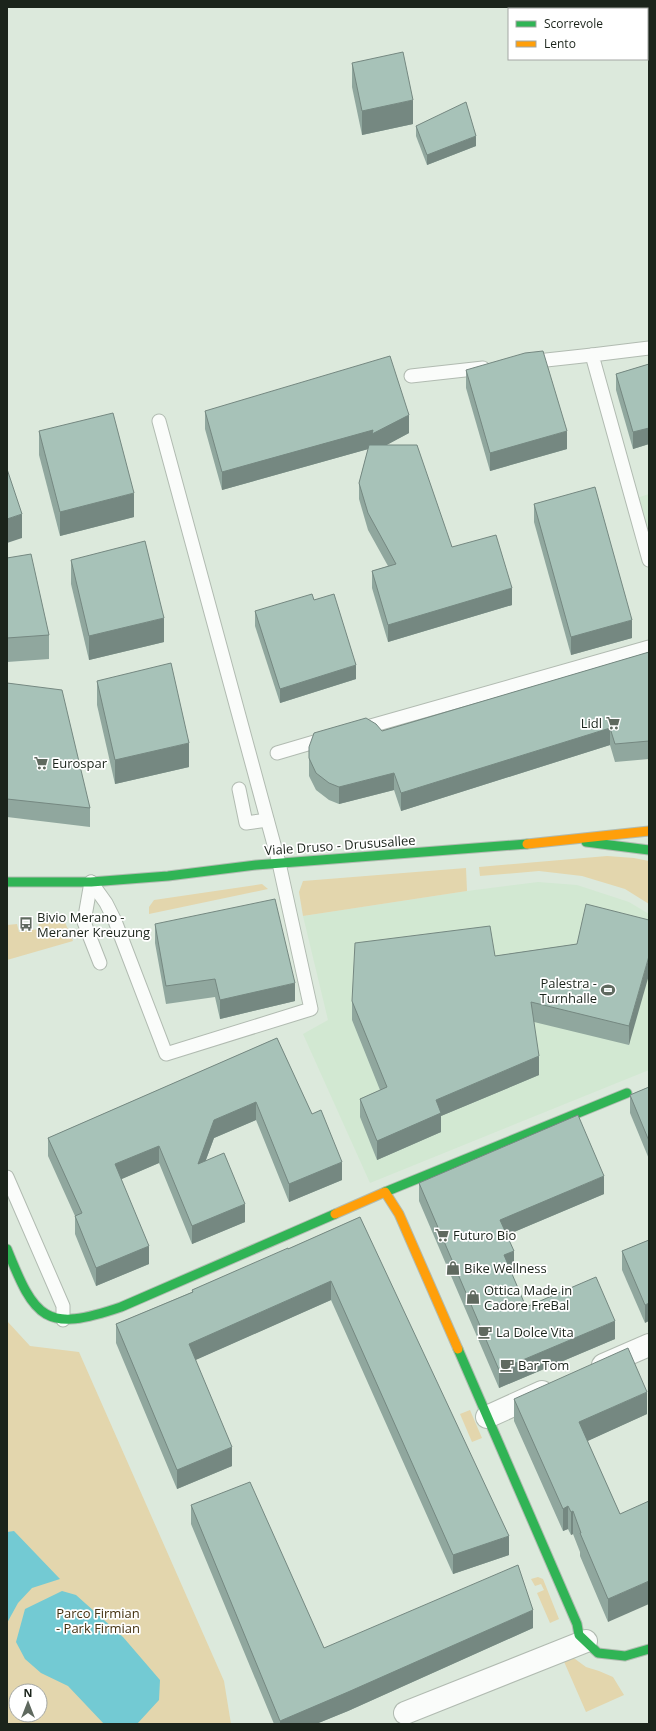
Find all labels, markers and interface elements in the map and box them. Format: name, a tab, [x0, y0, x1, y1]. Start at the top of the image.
legend	[508, 8, 648, 60]
text: Scorrevole	[544, 15, 603, 32]
text: Lento	[544, 35, 576, 52]
place label: Lidl	[581, 714, 602, 732]
supermarket icon: Lidl	[605, 715, 621, 731]
place label: Eurospar	[52, 754, 108, 772]
supermarket icon: Eurospar	[33, 755, 49, 771]
street label: Viale Druso - Drususallee	[264, 831, 416, 859]
place label: Bivio Merano - Meraner Kreuzung	[37, 908, 150, 941]
bus stop icon: Bivio Merano - Meraner Kreuzung	[18, 916, 34, 932]
place label: Palestra - Turnhalle	[540, 974, 597, 1007]
sports icon: Palestra - Turnhalle	[600, 982, 616, 998]
place label: Futuro Bio	[453, 1226, 516, 1244]
supermarket icon: Futuro Bio	[434, 1227, 450, 1243]
place label: Bike Wellness	[464, 1259, 547, 1277]
shop icon: Bike Wellness	[445, 1260, 461, 1276]
place label: Ottica Made in Cadore FreBal	[484, 1281, 572, 1314]
shop icon: Ottica Made in Cadore FreBal	[465, 1289, 481, 1305]
place label: La Dolce Vita	[496, 1323, 574, 1341]
cafe icon: La Dolce Vita	[477, 1324, 493, 1340]
place label: Bar Tom	[518, 1356, 569, 1374]
cafe icon: Bar Tom	[499, 1357, 515, 1373]
park label: Parco Firmian - Park Firmian	[56, 1604, 140, 1637]
north arrow	[8, 1683, 48, 1723]
text: N	[24, 1685, 32, 1700]

